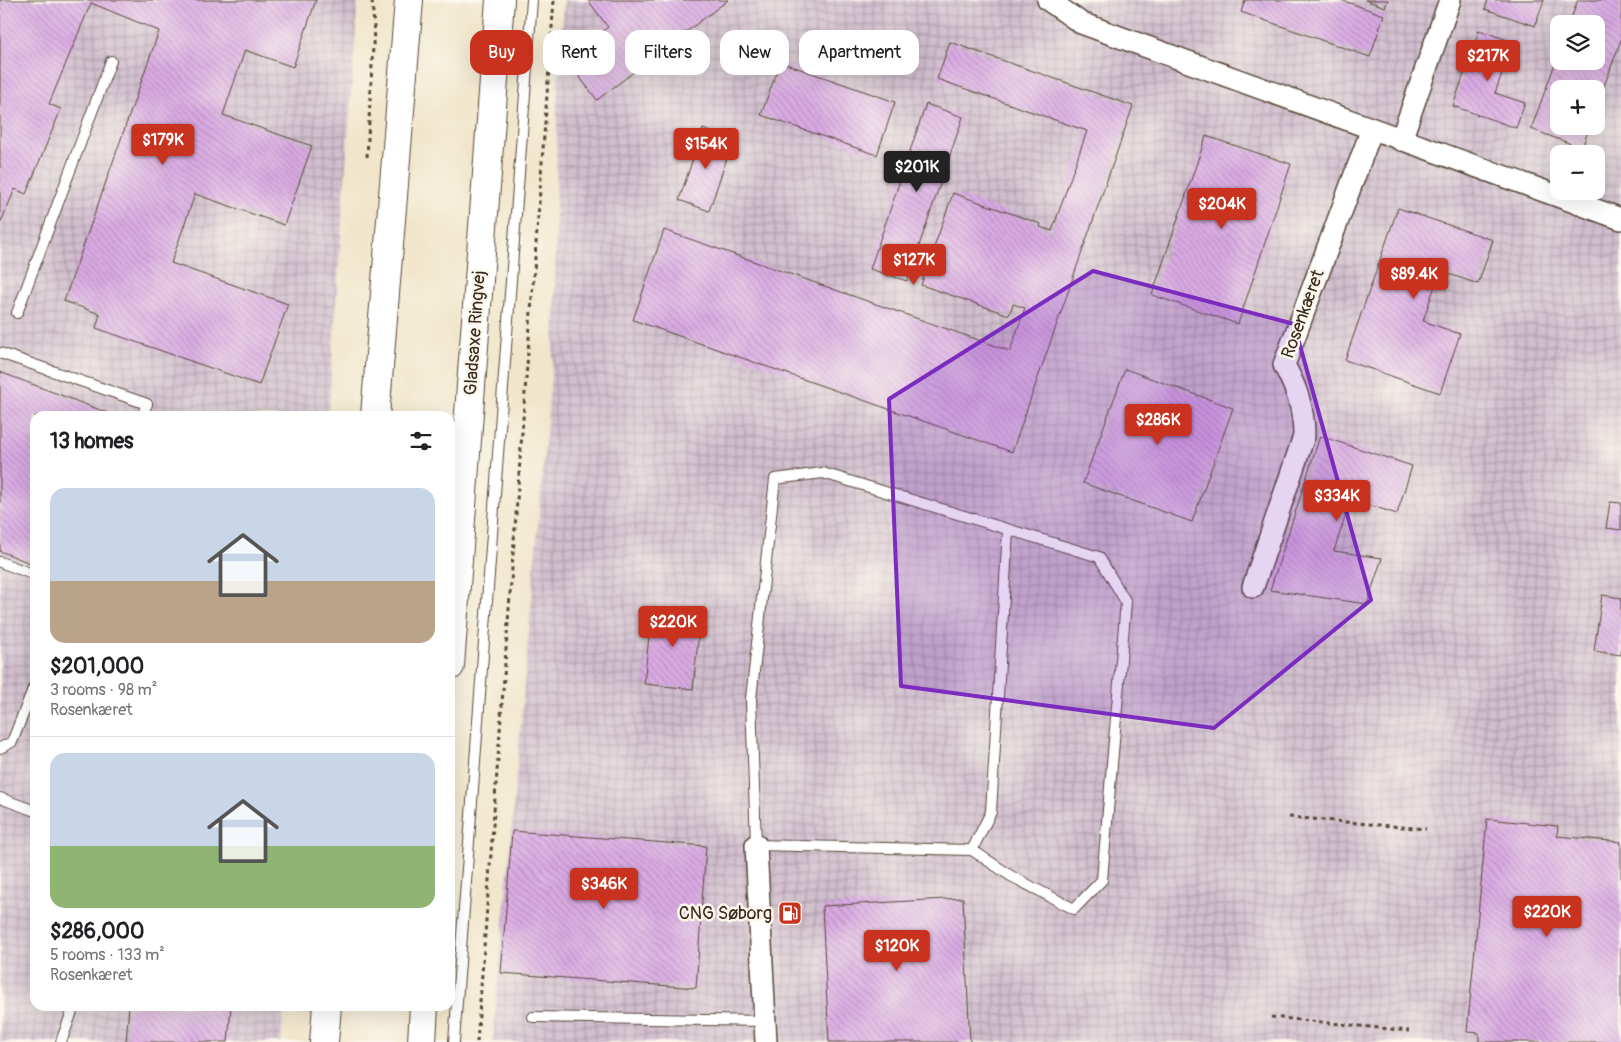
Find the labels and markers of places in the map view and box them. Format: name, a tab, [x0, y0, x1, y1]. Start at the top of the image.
pin: $217K	[1453, 39, 1523, 82]
pin: $179K	[128, 124, 198, 166]
pin: $154K	[671, 128, 741, 170]
pin: $201K	[882, 150, 952, 193]
pin: $204K	[1187, 188, 1257, 230]
pin: $127K	[879, 244, 949, 286]
pin: $89.4K	[1373, 258, 1455, 300]
pin: $286K	[1123, 404, 1193, 446]
pin: $334K	[1302, 480, 1372, 522]
pin: $220K	[638, 606, 708, 648]
pin: $346K	[569, 868, 639, 910]
pin: $220K	[1512, 896, 1582, 938]
fuel station icon: CNG Søborg	[777, 900, 803, 926]
place label: CNG Søborg	[679, 902, 772, 925]
pin: $120K	[862, 930, 932, 972]

